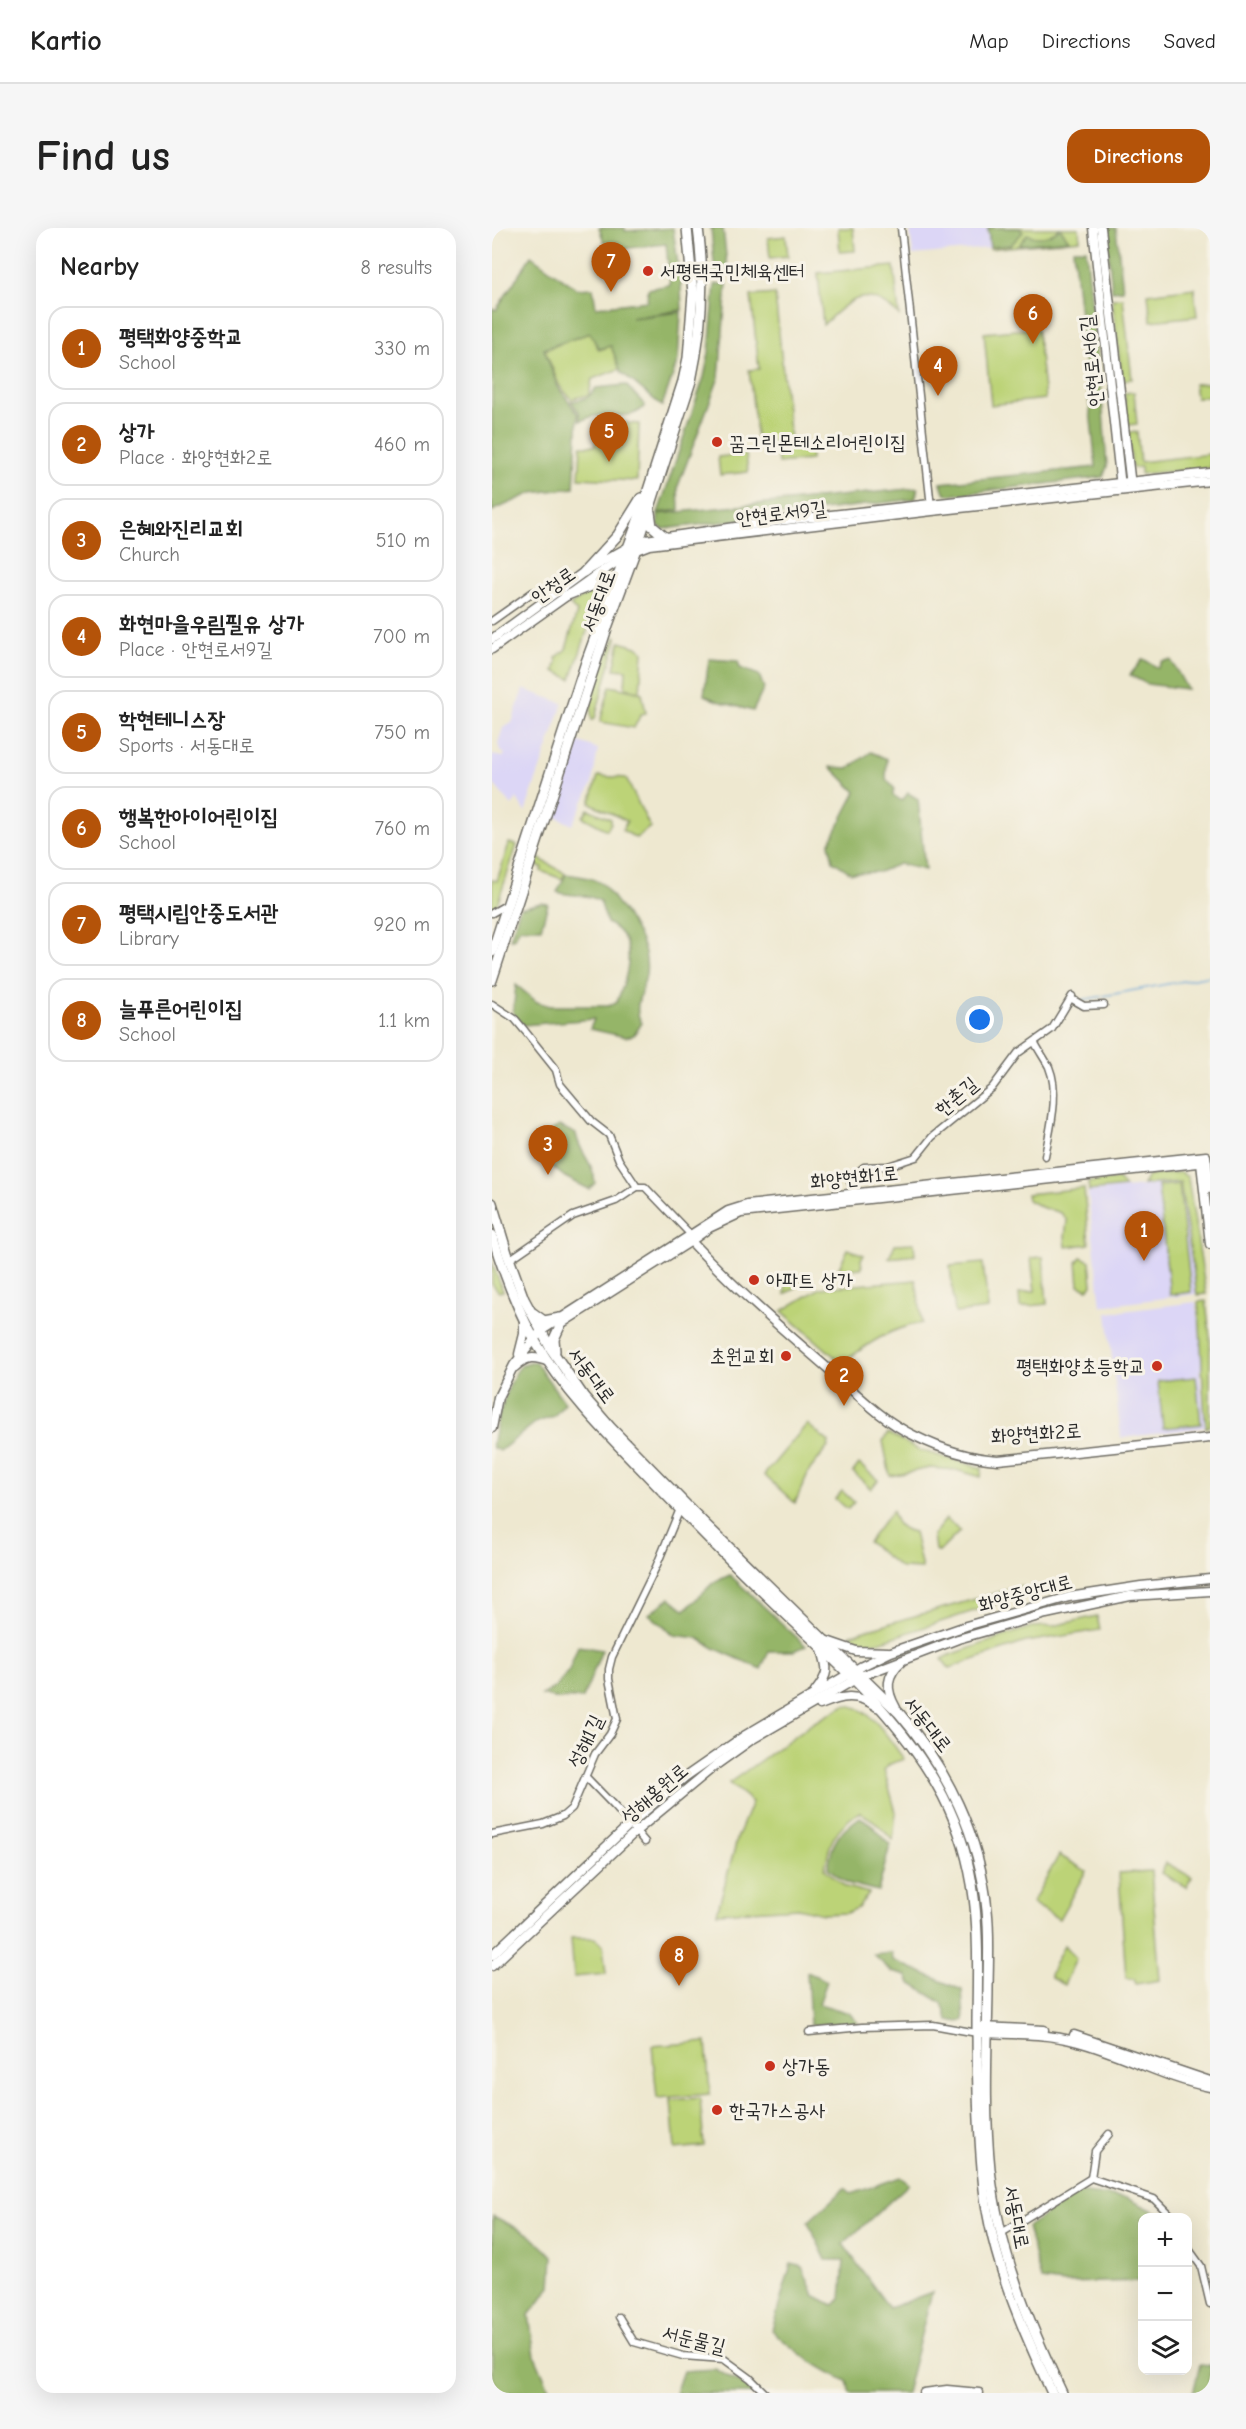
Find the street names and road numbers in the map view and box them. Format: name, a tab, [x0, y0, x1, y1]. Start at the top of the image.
street label: 안현로서6길	[1075, 314, 1108, 408]
street label: 안현로서9길	[734, 497, 828, 530]
street label: 안청로	[527, 562, 580, 609]
street label: 서동대로	[577, 567, 620, 635]
street label: 한촌길	[930, 1072, 982, 1121]
street label: 화양현화1로	[809, 1161, 899, 1194]
street label: 서동대로	[563, 1343, 620, 1408]
street label: 화양현화2로	[990, 1419, 1082, 1448]
street label: 화양중앙대로	[976, 1570, 1075, 1617]
street label: 서동대로	[899, 1692, 956, 1757]
street label: 성해1길	[563, 1711, 608, 1772]
street label: 성해홍원로	[616, 1759, 693, 1828]
street label: 서동대로	[999, 2183, 1034, 2251]
street label: 서둔물길	[660, 2321, 728, 2358]

